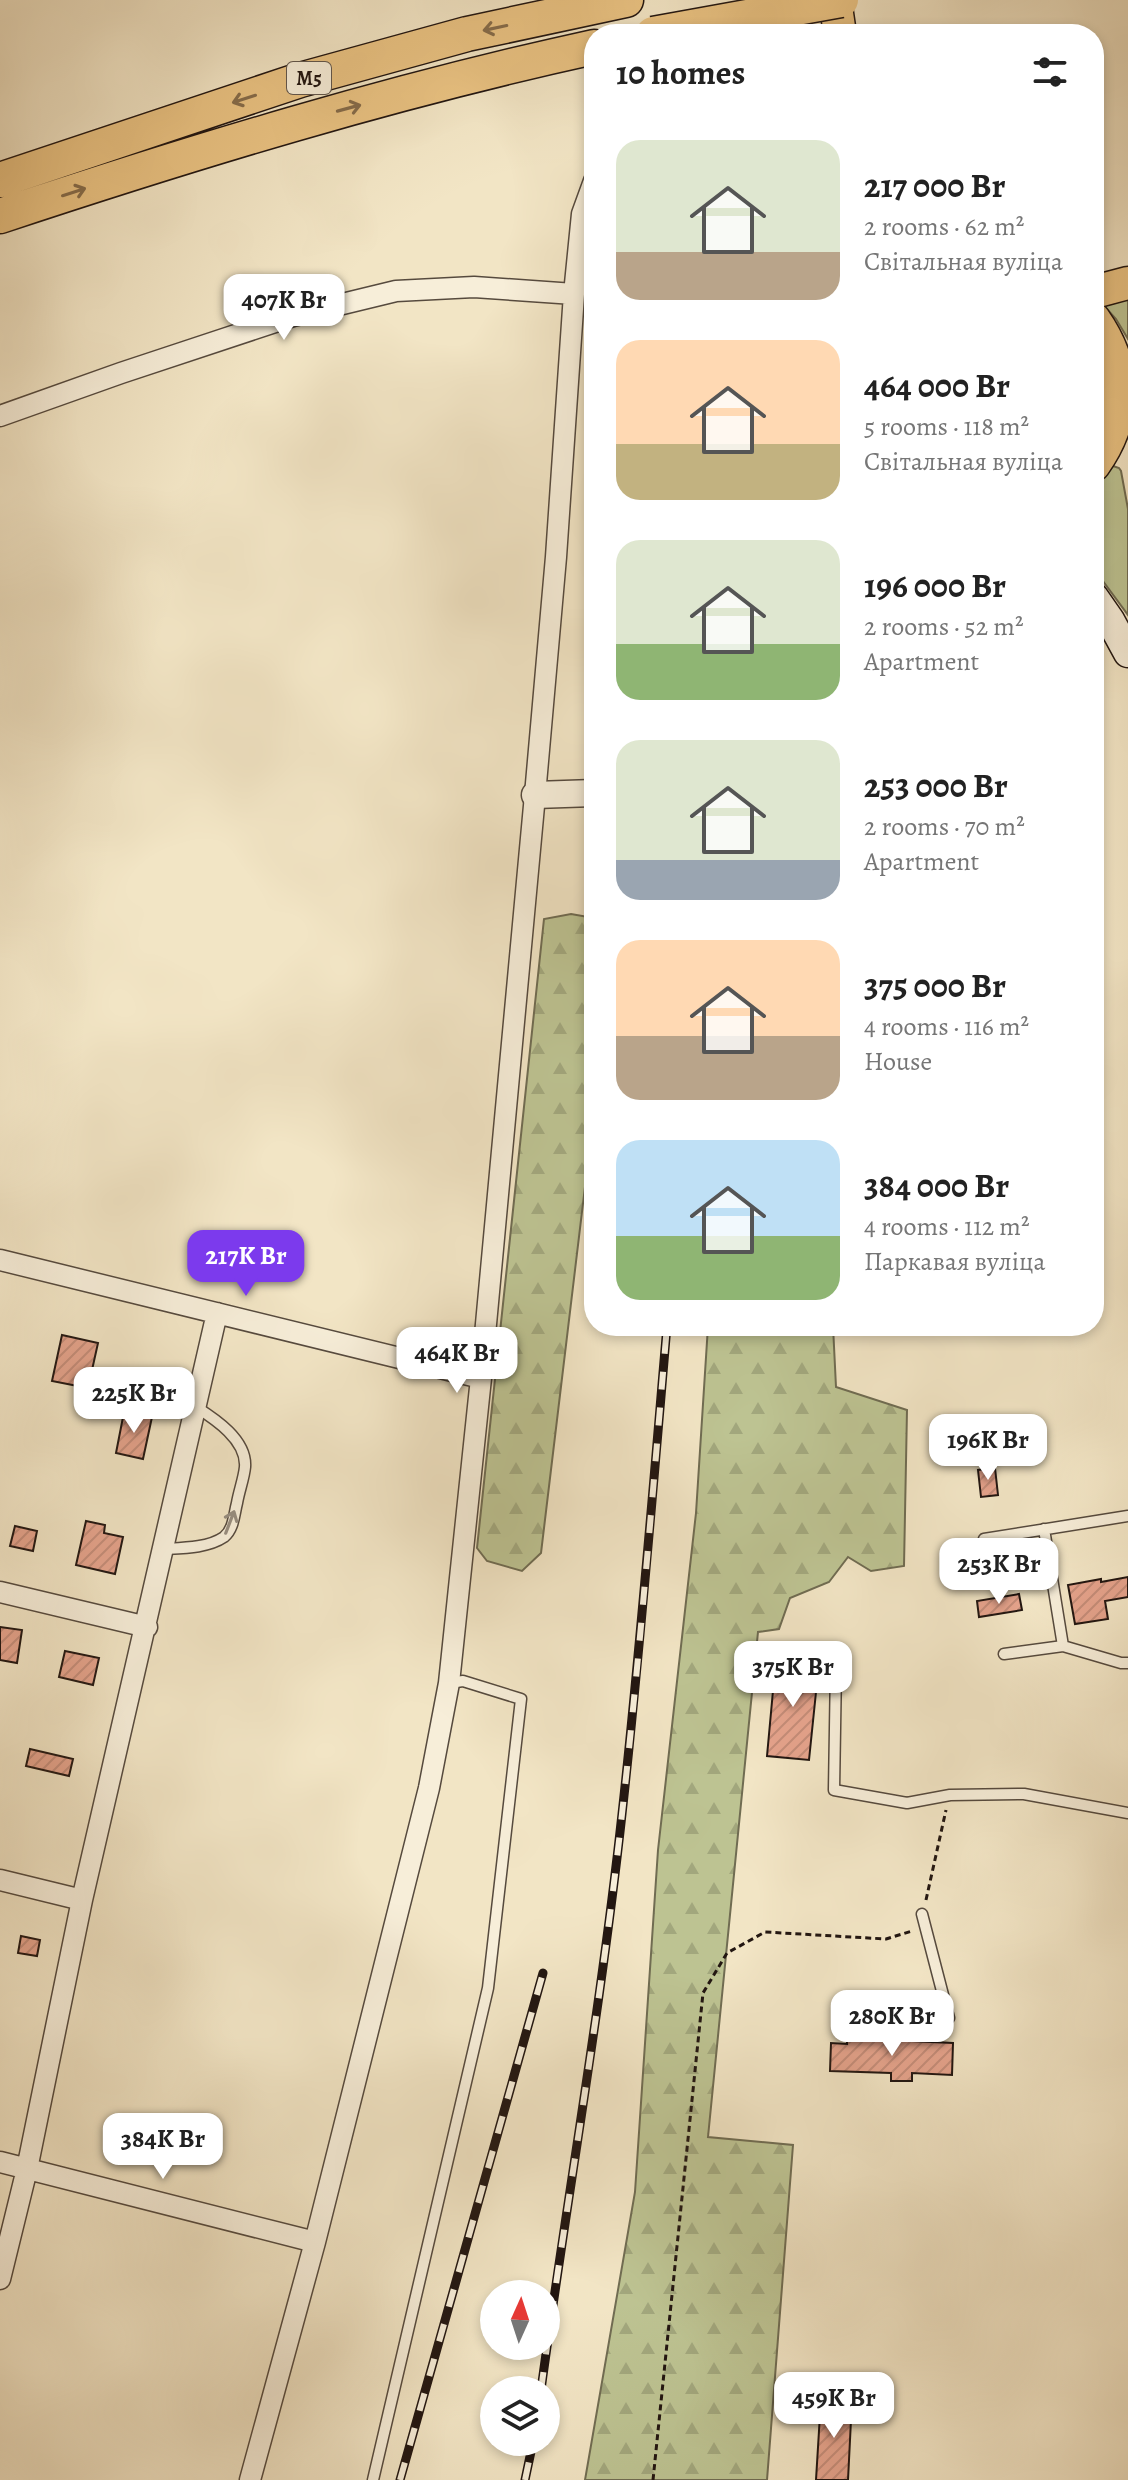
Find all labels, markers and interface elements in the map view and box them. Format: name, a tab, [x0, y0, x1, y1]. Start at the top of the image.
one-way arrow	[482, 21, 508, 36]
text: 10 homes	[616, 49, 745, 96]
icon: filters	[1028, 50, 1072, 94]
road number: М5	[287, 62, 331, 94]
one-way arrow	[232, 92, 257, 107]
one-way arrow	[336, 100, 362, 115]
text: 217 000 Br	[864, 162, 1005, 209]
icon: home	[680, 172, 776, 268]
one-way arrow	[61, 183, 86, 198]
text: 2 rooms · 62 m²	[864, 209, 1024, 244]
text: Світальная вуліца	[864, 244, 1063, 279]
pin: 407K Br	[210, 274, 358, 342]
text: 407K Br	[242, 282, 326, 317]
text: 464 000 Br	[864, 362, 1010, 409]
icon: home	[680, 372, 776, 468]
text: 5 rooms · 118 m²	[864, 409, 1029, 444]
text: Світальная вуліца	[864, 444, 1063, 479]
text: 196 000 Br	[864, 562, 1006, 609]
icon: home	[680, 572, 776, 668]
text: 2 rooms · 52 m²	[864, 609, 1023, 644]
text: Apartment	[864, 644, 979, 679]
text: 253 000 Br	[864, 762, 1008, 809]
icon: home	[680, 772, 776, 868]
text: 2 rooms · 70 m²	[864, 809, 1025, 844]
text: Apartment	[864, 844, 979, 879]
text: 375 000 Br	[864, 962, 1006, 1009]
icon: home	[680, 972, 776, 1068]
text: 4 rooms · 116 m²	[864, 1009, 1029, 1044]
text: House	[864, 1044, 932, 1079]
text: 384 000 Br	[864, 1162, 1009, 1209]
icon: home	[680, 1172, 776, 1268]
text: 4 rooms · 112 m²	[864, 1209, 1030, 1244]
pin: 217K Br	[172, 1230, 320, 1298]
text: 217K Br	[205, 1238, 287, 1273]
text: Паркавая вуліца	[864, 1244, 1045, 1279]
pin: 464K Br	[383, 1327, 531, 1395]
text: 464K Br	[414, 1335, 500, 1370]
pin: 225K Br	[60, 1367, 208, 1435]
text: 225K Br	[92, 1375, 176, 1410]
pin: 196K Br	[914, 1414, 1062, 1482]
text: 196K Br	[947, 1422, 1029, 1457]
one-way arrow	[224, 1511, 238, 1535]
pin: 253K Br	[925, 1538, 1073, 1606]
text: 253K Br	[957, 1546, 1041, 1581]
pin: 375K Br	[719, 1641, 867, 1709]
text: 375K Br	[752, 1649, 834, 1684]
pin: 280K Br	[818, 1990, 966, 2058]
text: 280K Br	[849, 1998, 935, 2033]
pin: 384K Br	[89, 2113, 237, 2181]
text: 384K Br	[121, 2121, 205, 2156]
north arrow	[480, 2280, 560, 2360]
map controls	[480, 2280, 560, 2456]
pin: 459K Br	[760, 2372, 908, 2440]
button: layers	[480, 2376, 560, 2456]
text: 459K Br	[792, 2380, 876, 2415]

